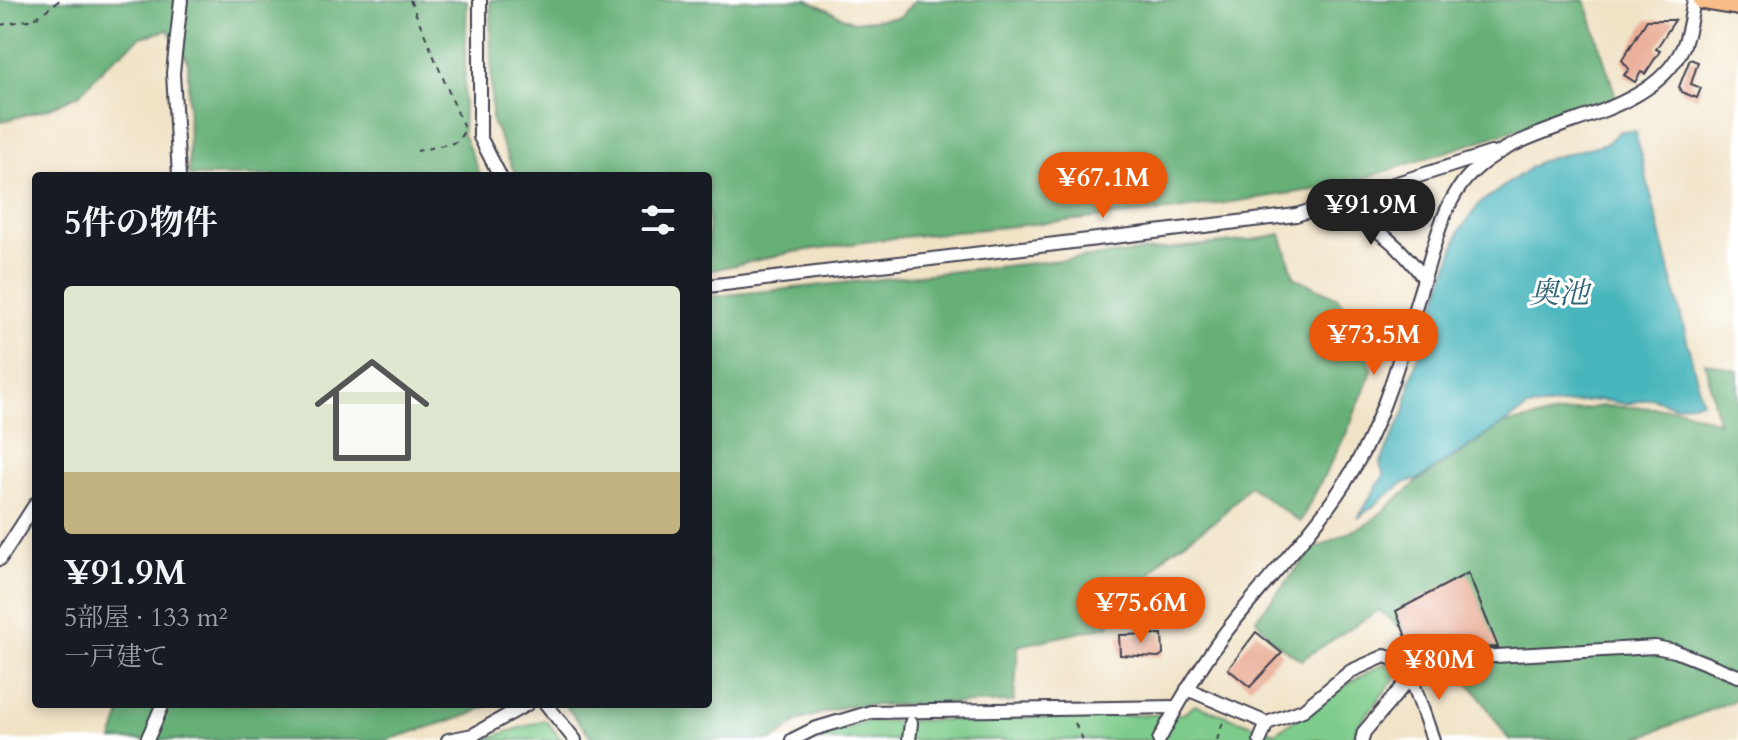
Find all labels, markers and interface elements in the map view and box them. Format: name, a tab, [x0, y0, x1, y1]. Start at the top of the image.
pin: ¥67.1M	[1038, 152, 1168, 220]
text: ¥67.1M	[1056, 160, 1150, 195]
pin: ¥91.9M	[1306, 179, 1436, 247]
text: ¥91.9M	[1324, 187, 1418, 222]
icon: filters	[636, 198, 680, 242]
text: 5件の物件	[64, 200, 217, 246]
water label: 奥池	[1529, 273, 1592, 314]
pin: ¥73.5M	[1309, 309, 1439, 377]
text: ¥73.5M	[1327, 317, 1421, 352]
icon: home	[300, 338, 444, 482]
text: ¥91.9M	[64, 550, 186, 596]
pin: ¥75.6M	[1076, 577, 1206, 645]
text: ¥75.6M	[1094, 585, 1188, 620]
text: 5部屋 · 133 m²	[64, 600, 228, 635]
pin: ¥80M	[1392, 634, 1486, 702]
text: 一戸建て	[64, 639, 168, 674]
text: ¥80M	[1403, 642, 1475, 677]

